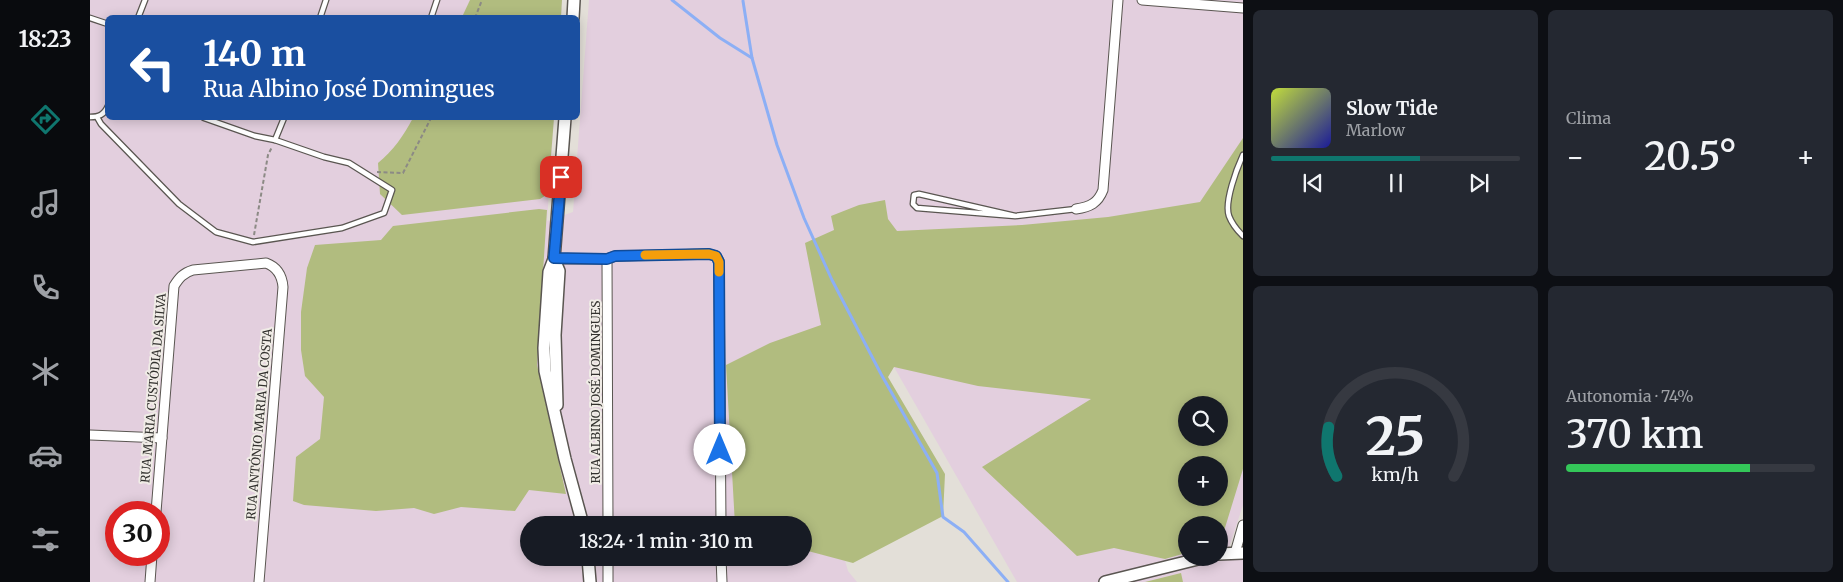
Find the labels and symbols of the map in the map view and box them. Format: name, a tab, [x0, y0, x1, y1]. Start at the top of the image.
pin	[540, 156, 582, 198]
street label: RUA MARIA CUSTÓDIA DA SILVA	[137, 292, 169, 484]
street label: RUA ALBINO JOSÉ DOMINGUES	[588, 301, 603, 483]
street label: RUA ANTÓNIO MARIA DA COSTA	[243, 327, 275, 520]
position arrow	[693, 423, 745, 475]
speed limit sign: 30	[105, 501, 170, 566]

